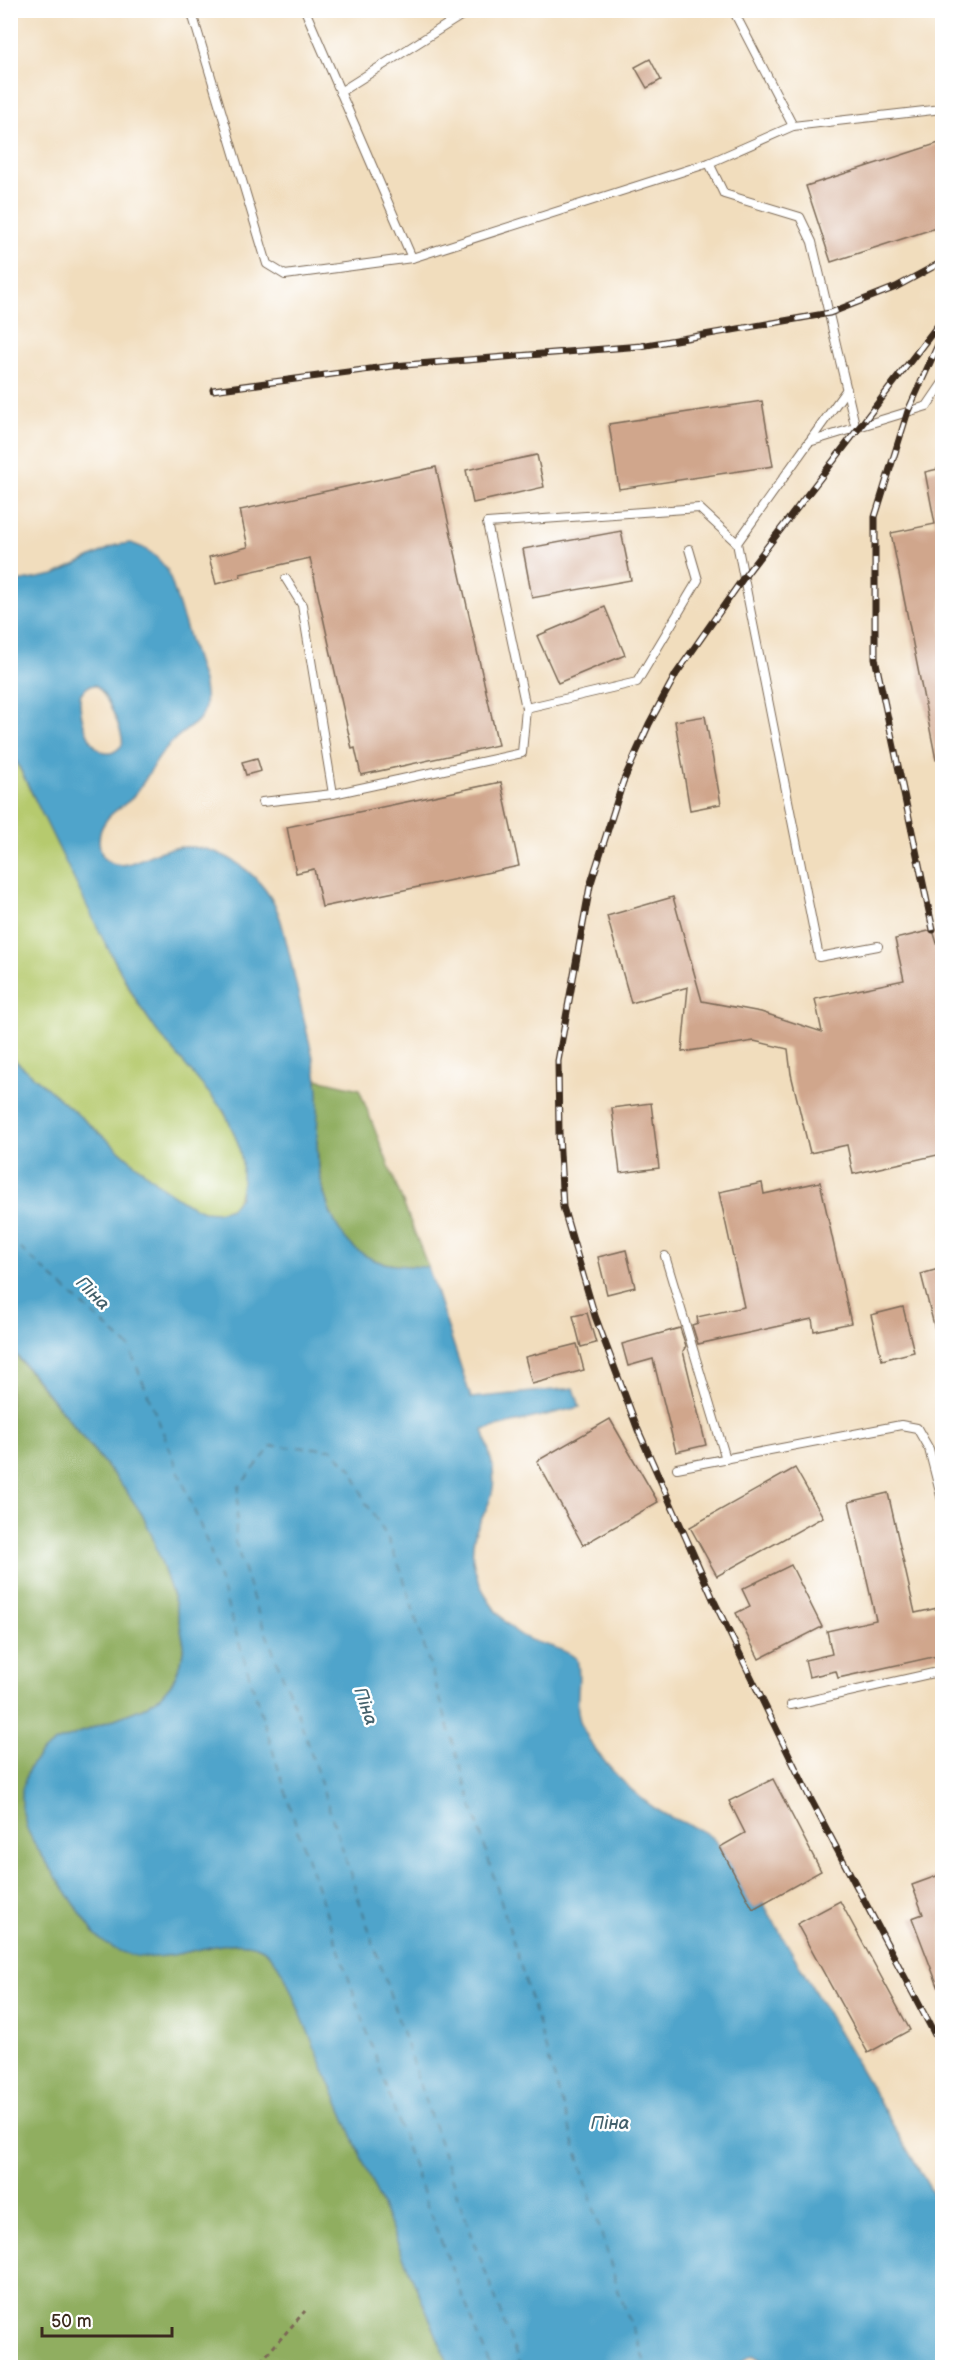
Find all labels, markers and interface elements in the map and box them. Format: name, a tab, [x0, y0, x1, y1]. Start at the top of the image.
water label: Піна	[72, 1272, 114, 1314]
water label: Піна	[349, 1684, 382, 1728]
water label: Піна	[591, 2113, 629, 2134]
scale bar	[42, 2300, 172, 2338]
text: 50 m	[51, 2311, 92, 2332]

